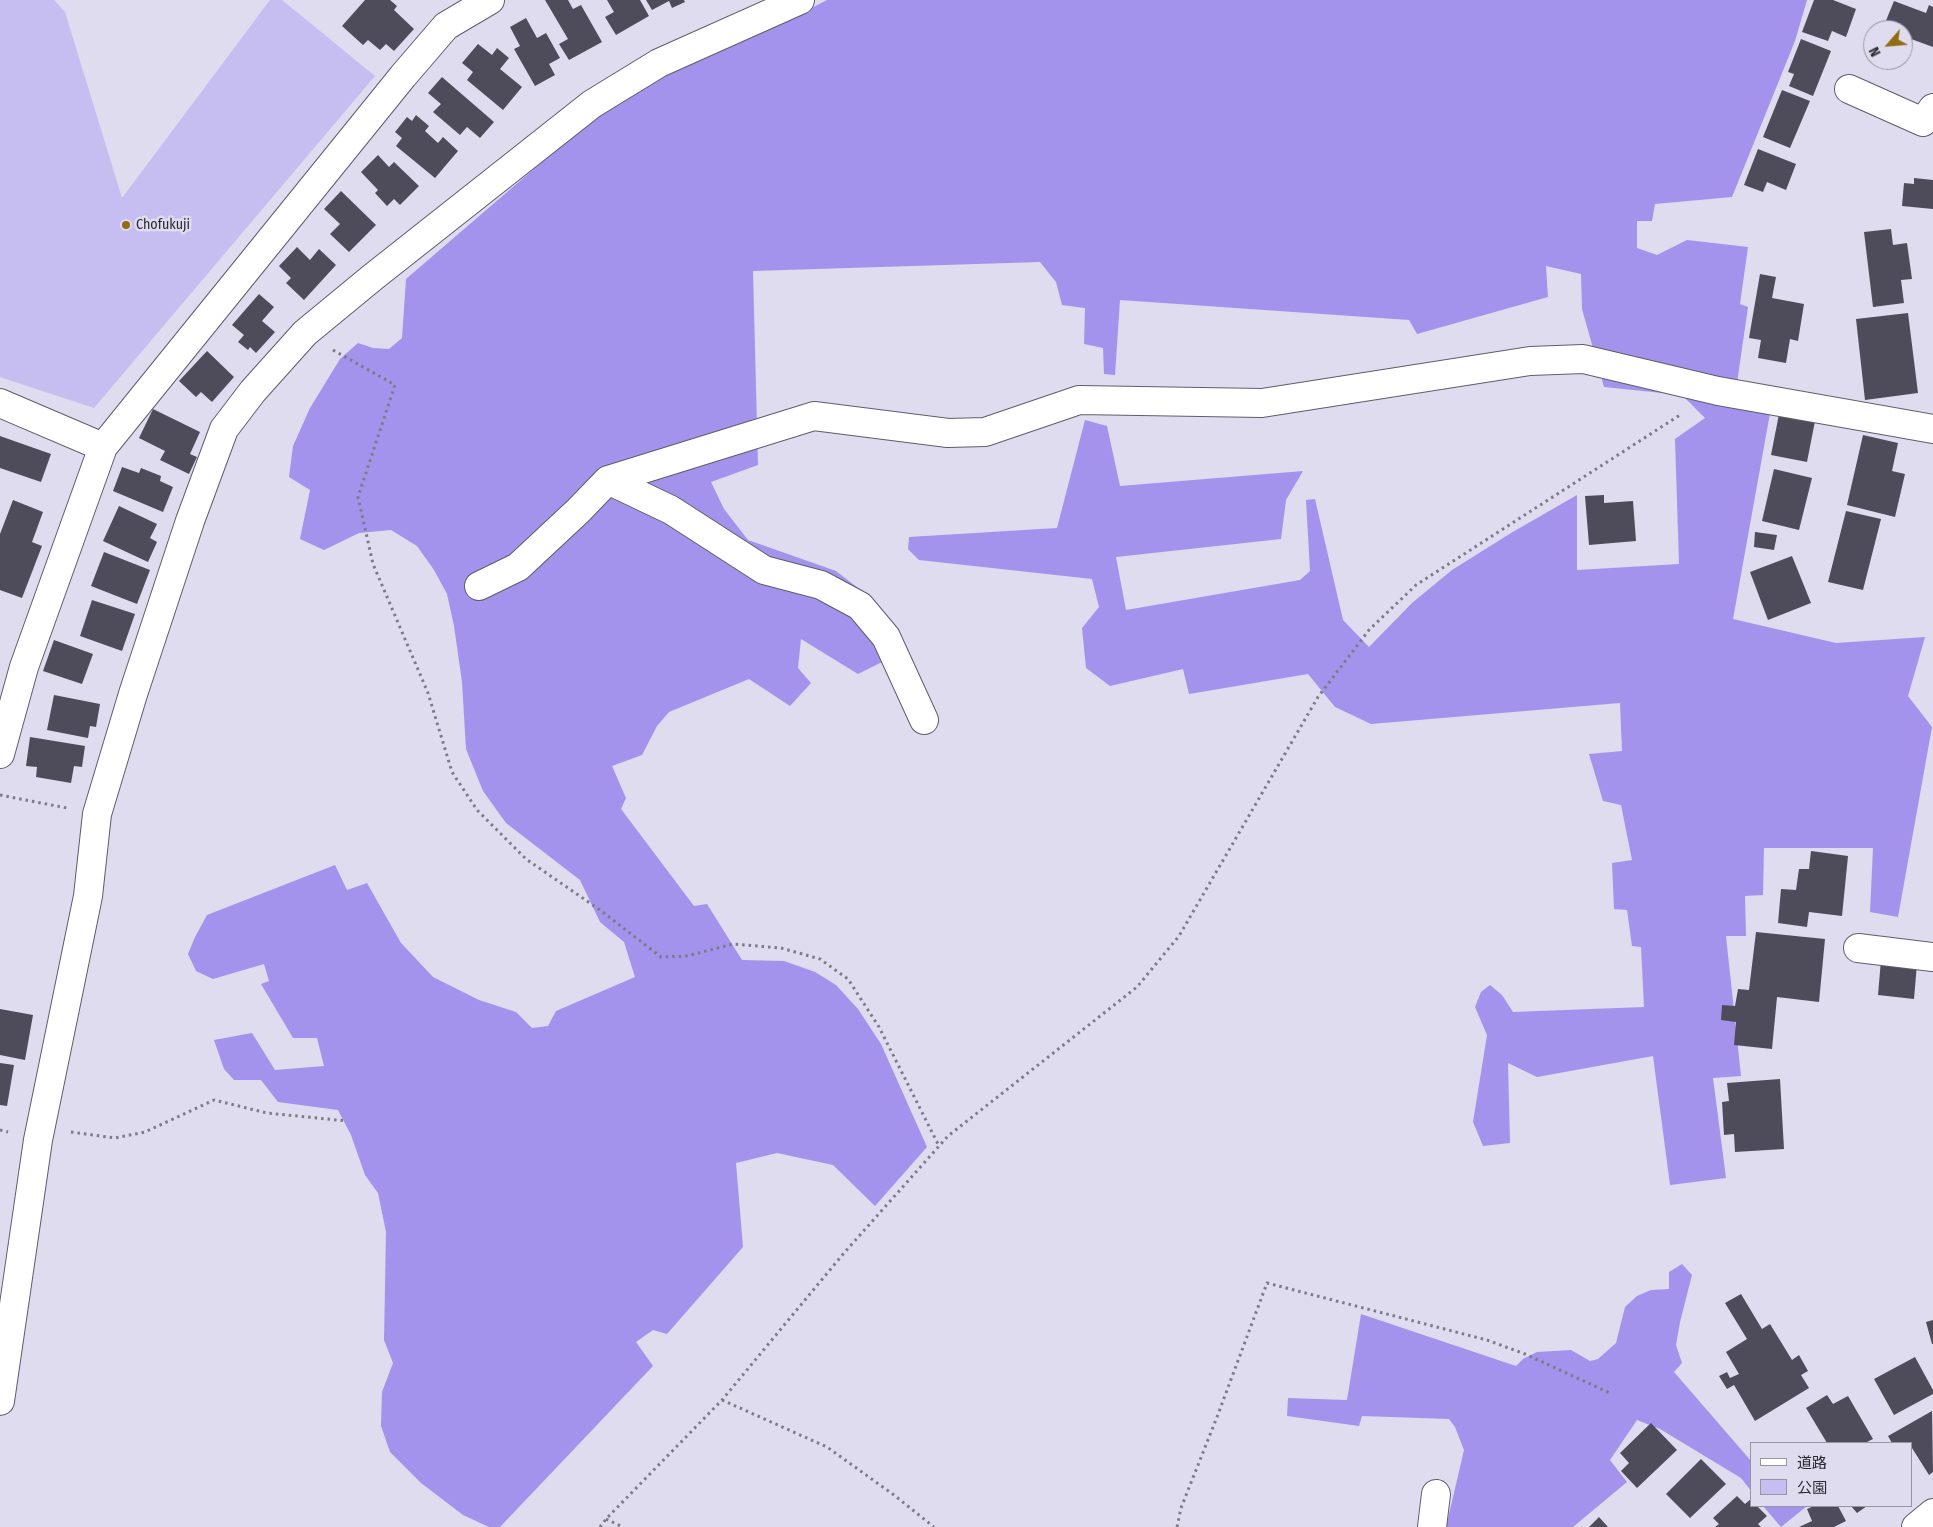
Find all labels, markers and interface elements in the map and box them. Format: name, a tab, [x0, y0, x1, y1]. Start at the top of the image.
north arrow	[1863, 20, 1913, 70]
text: N	[1866, 44, 1885, 59]
place label: Chofukuji	[136, 217, 190, 233]
marker: Chofukuji	[120, 219, 132, 231]
legend	[1750, 1442, 1913, 1507]
text: 道路	[1797, 1454, 1827, 1472]
text: 公園	[1797, 1479, 1827, 1497]

